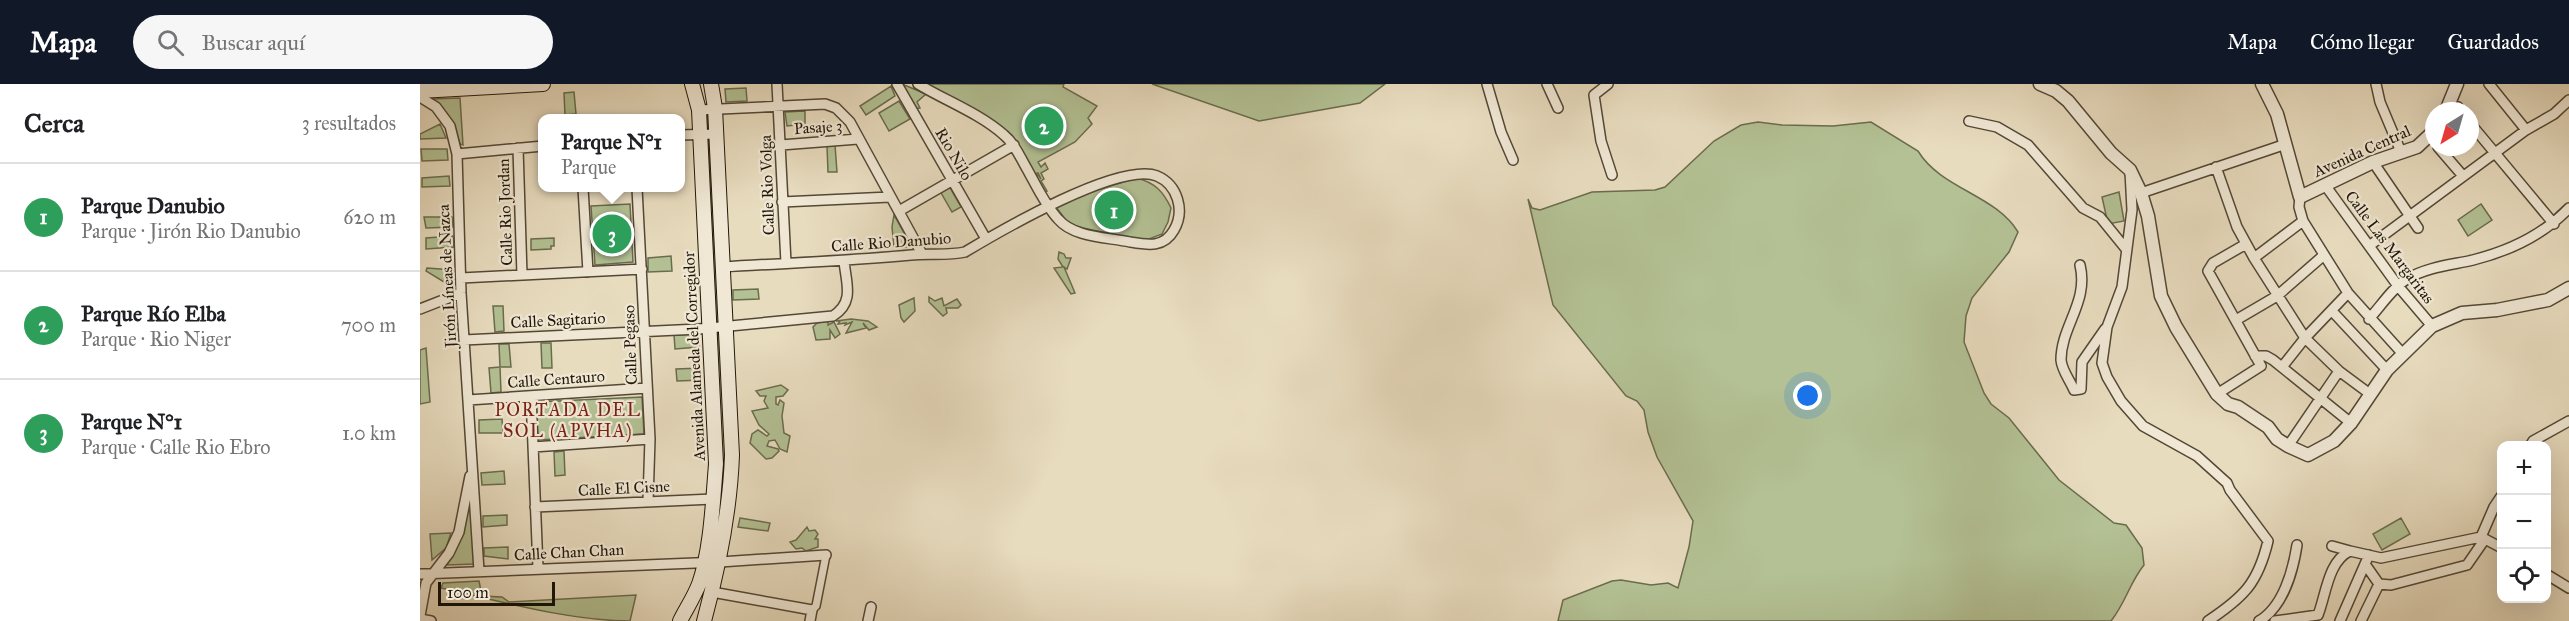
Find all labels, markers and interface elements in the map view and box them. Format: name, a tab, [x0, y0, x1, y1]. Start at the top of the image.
search box	[133, 15, 553, 69]
text: Mapa	[30, 25, 97, 60]
icon: search	[154, 26, 187, 59]
text: Buscar aquí	[202, 29, 305, 56]
text: Mapa	[2227, 29, 2277, 55]
text: Cómo llegar	[2310, 29, 2414, 55]
text: Guardados	[2447, 29, 2539, 55]
north arrow	[2425, 102, 2479, 156]
pin: 2	[1024, 104, 1064, 148]
text: Cerca	[24, 107, 84, 139]
text: 3 resultados	[302, 111, 396, 135]
popup	[538, 114, 685, 192]
street label: Pasaje 3	[793, 116, 843, 138]
street label: Avenida Central	[2310, 121, 2414, 181]
street label: Rio Nilo	[931, 124, 977, 184]
text: Parque N°1	[561, 128, 662, 155]
street label: Calle Rio Volga	[756, 134, 779, 235]
text: Parque	[561, 155, 616, 179]
street label: Calle Rio Jordan	[494, 158, 517, 266]
street label: Calle Las Margaritas	[2341, 187, 2439, 308]
pin: 1	[1094, 188, 1134, 232]
text: Parque Danubio	[81, 192, 225, 219]
street label: Jirón Líneas de Nazca	[434, 203, 461, 350]
text: 1	[40, 205, 47, 229]
text: 620 m	[343, 205, 396, 229]
pin: 3	[592, 212, 632, 256]
text: Parque · Jirón Rio Danubio	[81, 219, 301, 243]
street label: Calle Rio Danubio	[830, 228, 952, 256]
street label: Avenida Alameda del Corregidor	[679, 251, 710, 462]
text: Parque Río Elba	[81, 300, 226, 327]
street label: Calle Pegaso	[619, 305, 642, 385]
street label: Calle Sagitario	[510, 308, 606, 333]
text: 2	[39, 313, 48, 337]
text: 700 m	[341, 313, 396, 337]
text: Parque · Rio Niger	[81, 327, 231, 351]
street label: Calle Centauro	[507, 366, 605, 392]
your location	[1793, 381, 1822, 410]
district label: PORTADA DEL SOL (APVHA)	[495, 399, 641, 443]
text: Parque N°1	[81, 408, 182, 435]
text: 3	[40, 421, 48, 445]
text: 1.0 km	[342, 421, 396, 445]
text: Parque · Calle Rio Ebro	[81, 435, 271, 459]
map controls	[2497, 441, 2551, 603]
button: +	[2497, 441, 2551, 495]
street label: Calle El Cisne	[578, 476, 671, 500]
button: −	[2497, 495, 2551, 549]
street label: Calle Chan Chan	[513, 540, 625, 564]
button: locate	[2497, 549, 2551, 603]
scale bar	[438, 579, 555, 606]
text: 100 m	[447, 583, 489, 602]

